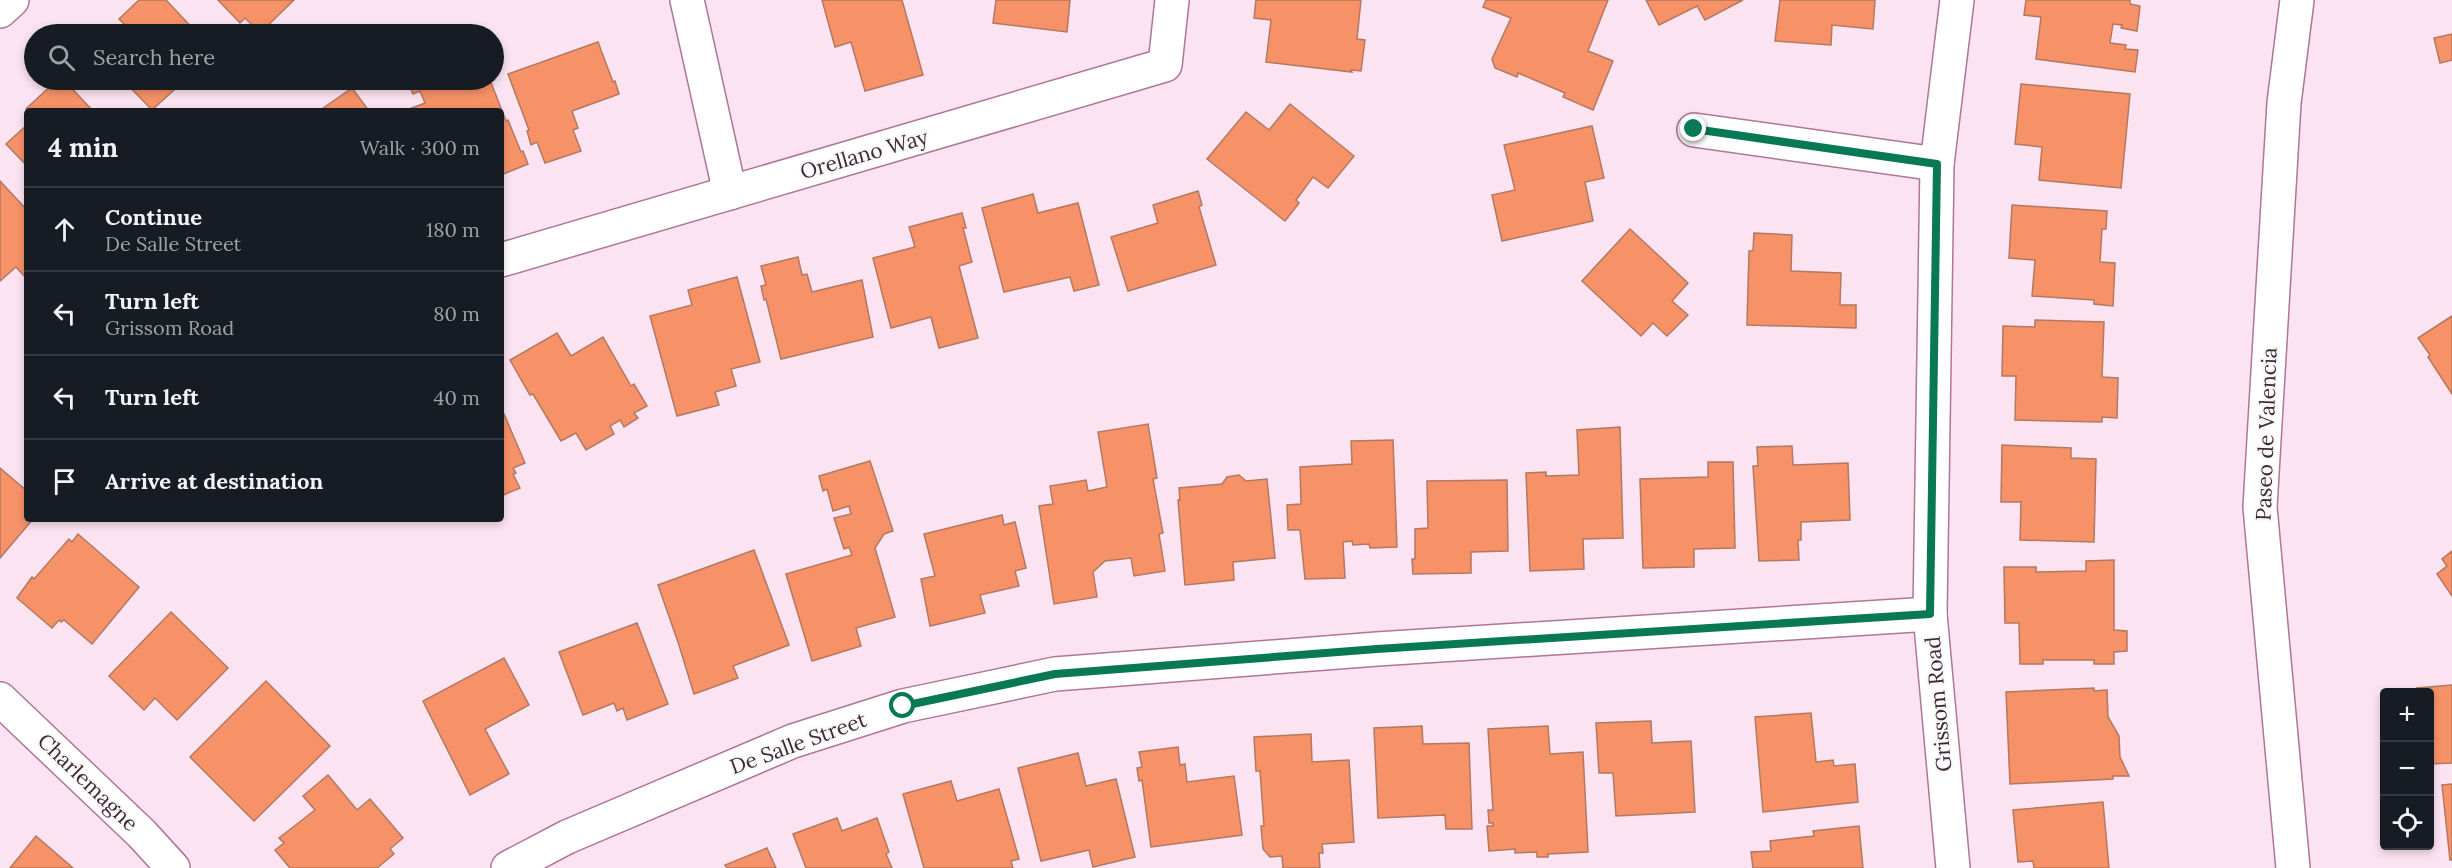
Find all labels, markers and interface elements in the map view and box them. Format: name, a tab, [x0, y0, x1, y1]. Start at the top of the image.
search box	[24, 24, 504, 90]
icon: search	[45, 41, 78, 74]
text: Search here	[93, 43, 215, 71]
route end	[1680, 115, 1706, 141]
street label: Orellano Way	[797, 123, 931, 185]
text: 4 min	[48, 131, 118, 164]
text: Walk · 300 m	[360, 135, 480, 160]
text: Continue	[105, 203, 202, 231]
icon: ahead	[48, 213, 81, 246]
text: 180 m	[426, 217, 480, 242]
text: De Salle Street	[105, 231, 241, 256]
text: Turn left	[105, 287, 199, 315]
icon: left	[48, 297, 81, 330]
text: 80 m	[433, 301, 480, 326]
text: Grissom Road	[105, 315, 234, 340]
street label: Paseo de Valencia	[2249, 347, 2283, 521]
icon: left	[48, 381, 81, 414]
text: Turn left	[105, 383, 199, 411]
text: 40 m	[434, 385, 480, 410]
icon: arrive	[48, 465, 81, 498]
text: Arrive at destination	[105, 467, 323, 495]
street label: Grissom Road	[1919, 635, 1957, 773]
map controls	[2380, 688, 2434, 850]
button: +	[2380, 688, 2434, 742]
route start	[889, 692, 915, 718]
street label: De Salle Street	[726, 706, 871, 780]
street label: Charlemagne	[32, 727, 144, 837]
button: −	[2380, 742, 2434, 796]
button: locate	[2380, 796, 2434, 850]

